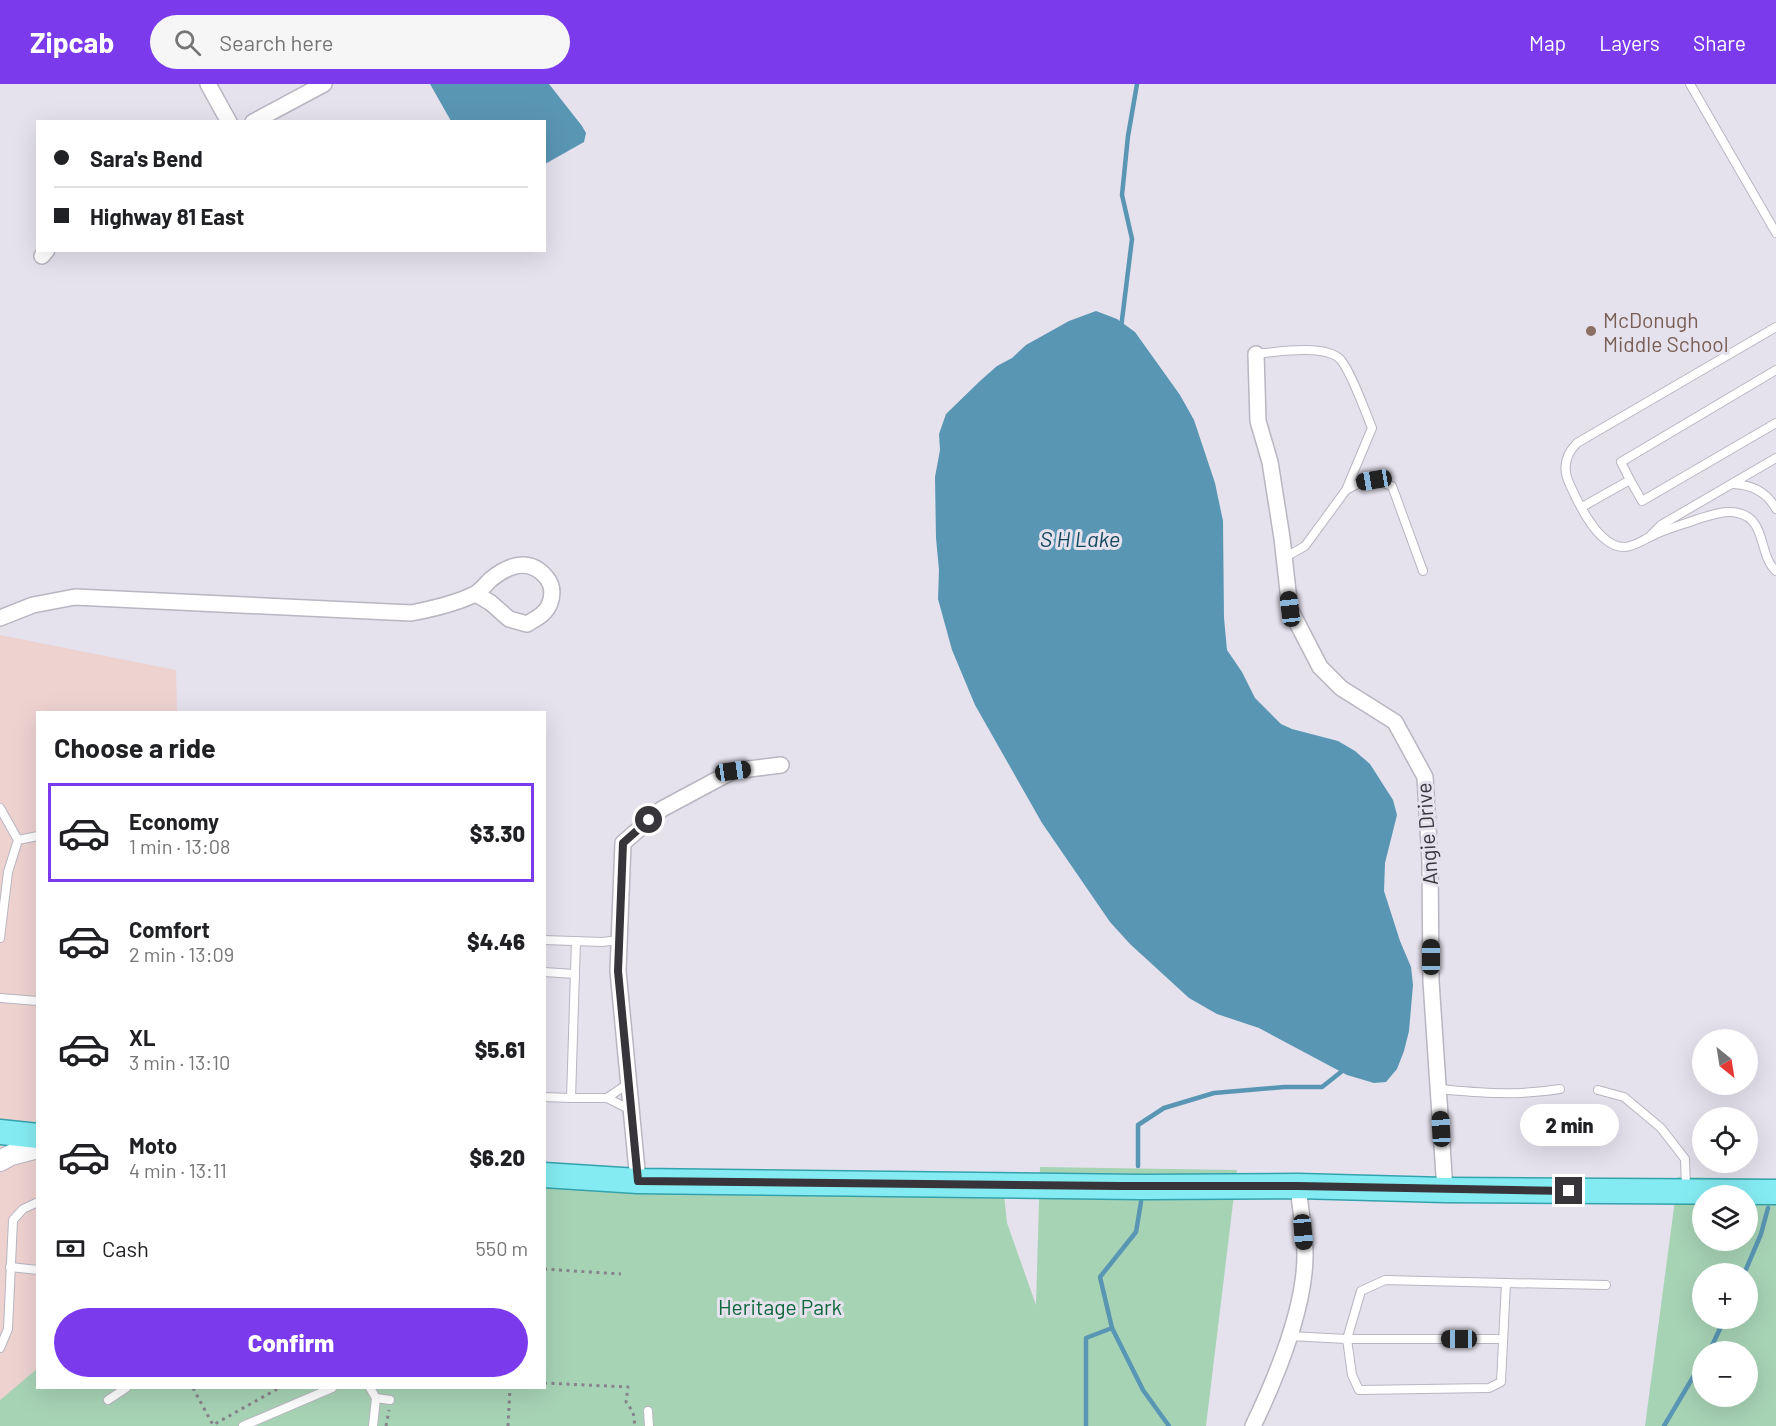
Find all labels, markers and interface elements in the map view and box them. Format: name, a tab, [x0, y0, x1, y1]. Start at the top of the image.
search box	[150, 15, 570, 69]
text: Zipcab	[30, 25, 114, 59]
icon: search	[171, 26, 204, 59]
text: Search here	[219, 29, 334, 55]
text: Map	[1529, 30, 1566, 55]
text: Layers	[1599, 30, 1660, 55]
text: Share	[1693, 30, 1746, 55]
text: Sara's Bend	[90, 145, 203, 171]
text: Highway 81 East	[90, 203, 244, 229]
place label: McDonugh Middle School	[1603, 307, 1729, 356]
marker: McDonugh Middle School	[1584, 324, 1598, 338]
car	[1355, 468, 1393, 492]
water label: S H Lake	[1040, 525, 1120, 551]
car	[1279, 590, 1301, 628]
text: Choose a ride	[54, 731, 216, 763]
car	[714, 760, 752, 782]
street label: Angie Drive	[1410, 782, 1442, 886]
icon: car	[57, 806, 111, 860]
route start	[635, 806, 662, 833]
text: Economy	[129, 808, 219, 834]
text: $3.30	[470, 820, 525, 846]
text: 1 min · 13:08	[129, 834, 230, 858]
icon: car	[57, 914, 111, 968]
text: Comfort	[129, 916, 210, 942]
text: $4.46	[467, 928, 525, 954]
car	[1422, 939, 1440, 975]
text: 2 min · 13:09	[129, 942, 234, 966]
icon: car	[57, 1022, 111, 1076]
text: XL	[129, 1024, 155, 1050]
north arrow	[1692, 1029, 1758, 1095]
map controls	[1692, 1029, 1758, 1407]
text: $5.61	[475, 1036, 525, 1062]
text: 3 min · 13:10	[129, 1050, 230, 1074]
callout: 2 min	[1520, 1104, 1618, 1146]
button: locate	[1692, 1107, 1758, 1173]
car	[1431, 1111, 1451, 1147]
text: 2 min	[1545, 1113, 1594, 1137]
icon: car	[57, 1130, 111, 1184]
text: Moto	[129, 1132, 177, 1158]
text: $6.20	[469, 1144, 525, 1170]
text: 4 min · 13:11	[129, 1158, 227, 1182]
route end	[1555, 1177, 1582, 1204]
button: layers	[1692, 1185, 1758, 1251]
car	[1292, 1213, 1314, 1251]
icon: cash	[54, 1232, 87, 1265]
text: Cash	[102, 1235, 149, 1261]
text: 550 m	[476, 1236, 528, 1260]
button: +	[1692, 1263, 1758, 1329]
park label: Heritage Park	[718, 1294, 842, 1319]
button: Confirm	[54, 1308, 528, 1377]
car	[1441, 1330, 1477, 1348]
button: −	[1692, 1341, 1758, 1407]

